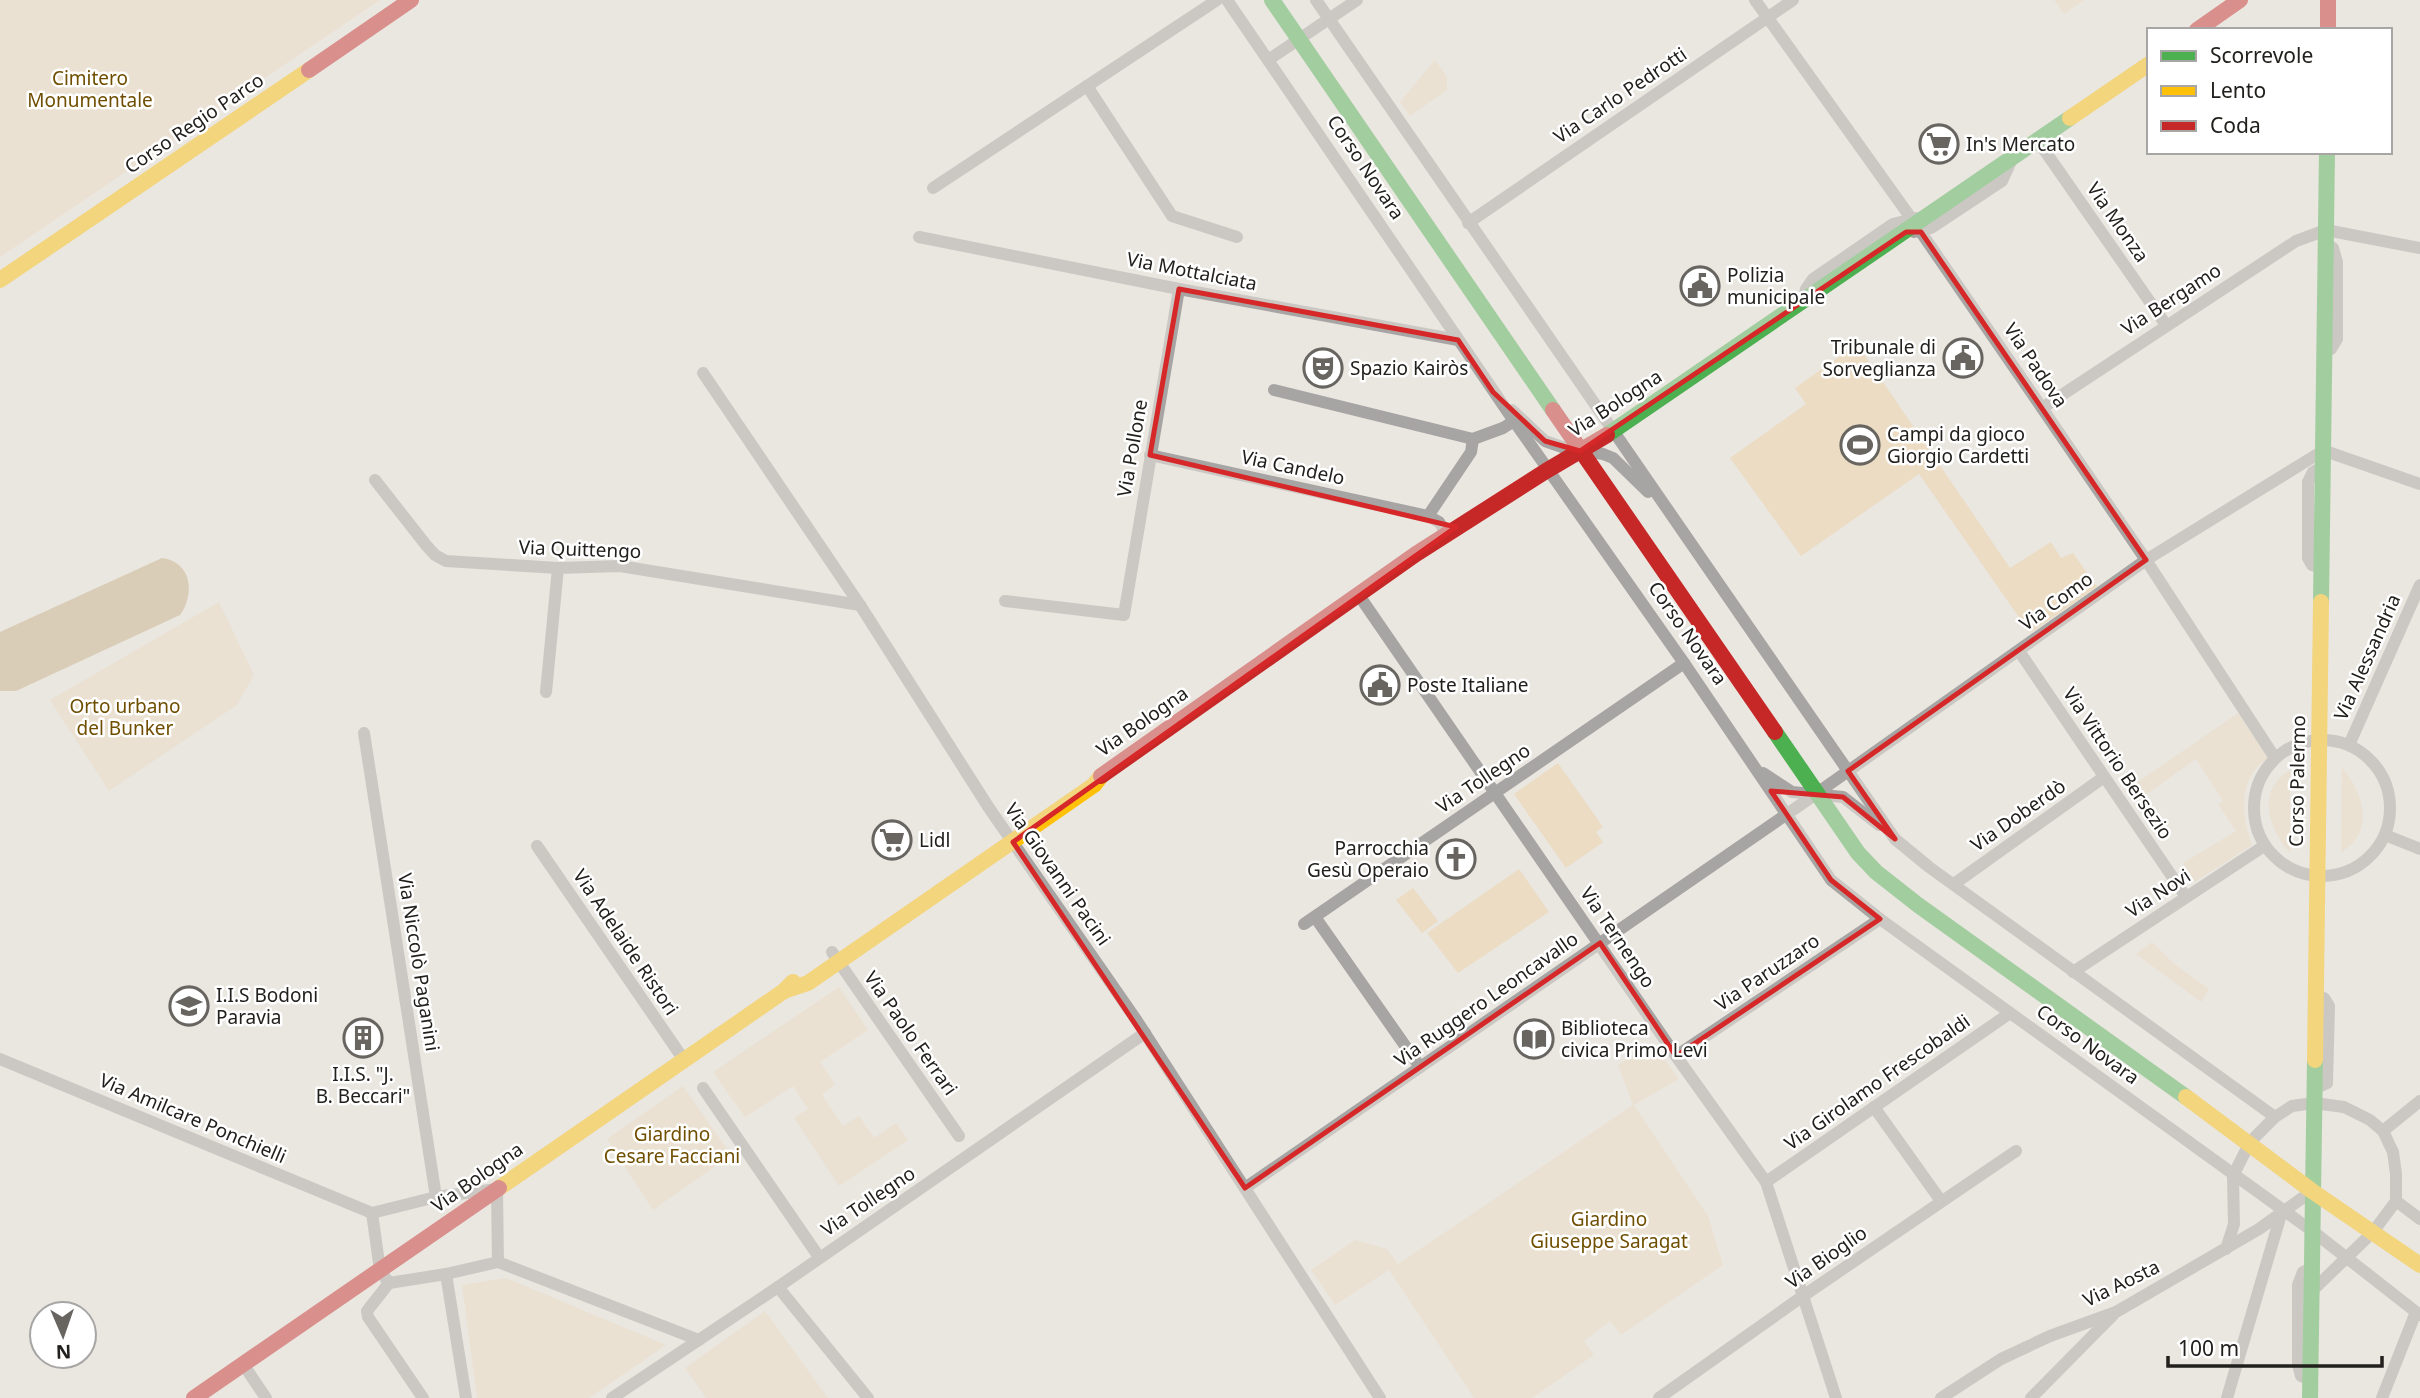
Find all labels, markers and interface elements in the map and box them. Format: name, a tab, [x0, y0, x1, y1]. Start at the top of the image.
legend	[2147, 28, 2392, 154]
street label: Via Carlo Pedrotti	[1548, 41, 1692, 149]
text: Scorrevole	[2210, 41, 2313, 69]
park label: Cimitero Monumentale	[27, 65, 153, 113]
street label: Corso Regio Parco	[119, 67, 269, 179]
text: Lento	[2210, 76, 2266, 104]
street label: Corso Novara	[1321, 110, 1411, 224]
text: Coda	[2210, 111, 2261, 139]
supermarket icon: In's Mercato	[1918, 123, 1960, 165]
place label: In's Mercato	[1966, 131, 2075, 157]
street label: Via Monza	[2081, 177, 2155, 267]
street label: Via Mottalciata	[1125, 246, 1259, 296]
street label: Via Bergamo	[2116, 257, 2226, 341]
place label: Polizia municipale	[1727, 262, 1825, 310]
public building icon: Polizia municipale	[1679, 265, 1721, 307]
street label: Via Padova	[1998, 317, 2074, 413]
place label: Tribunale di Sorveglianza	[1822, 334, 1936, 382]
public building icon: Tribunale di Sorveglianza	[1942, 337, 1984, 379]
theatre icon: Spazio Kairòs	[1302, 347, 1344, 389]
place label: Spazio Kairòs	[1350, 355, 1468, 381]
street label: Via Bologna	[1563, 363, 1667, 443]
street label: Via Pollone	[1111, 397, 1153, 499]
place label: Campi da gioco Giorgio Cardetti	[1887, 421, 2029, 469]
sports icon: Campi da gioco Giorgio Cardetti	[1839, 424, 1881, 466]
street label: Via Candelo	[1239, 443, 1347, 491]
street label: Via Quittengo	[518, 534, 642, 564]
street label: Via Como	[2014, 566, 2098, 636]
street label: Corso Novara	[1643, 576, 1733, 690]
street label: Via Alessandria	[2328, 590, 2406, 724]
public building icon: Poste Italiane	[1359, 664, 1401, 706]
place label: Poste Italiane	[1407, 672, 1529, 698]
street label: Via Bologna	[1091, 680, 1193, 762]
street label: Via Vittorio Bersezio	[2057, 682, 2179, 844]
park label: Orto urbano del Bunker	[69, 693, 181, 741]
street label: Corso Palermo	[2283, 715, 2311, 847]
street label: Via Tollegno	[1431, 737, 1535, 819]
street label: Via Doberdò	[1965, 773, 2071, 857]
street label: Via Giovanni Pacini	[999, 798, 1117, 950]
supermarket icon: Lidl	[871, 819, 913, 861]
place label: Lidl	[919, 827, 950, 853]
place label: Parrocchia Gesù Operaio	[1307, 835, 1429, 883]
church icon: Parrocchia Gesù Operaio	[1435, 838, 1477, 880]
street label: Via Novi	[2121, 862, 2195, 924]
street label: Via Adelaide Ristori	[567, 864, 685, 1020]
street label: Via Niccolò Paganini	[392, 871, 446, 1053]
street label: Via Ternengo	[1574, 881, 1662, 993]
street label: Via Ruggero Leoncavallo	[1389, 926, 1583, 1072]
street label: Via Paruzzaro	[1710, 927, 1824, 1017]
street label: Via Paolo Ferrari	[858, 966, 964, 1100]
place label: I.I.S Bodoni Paravia	[216, 982, 318, 1030]
school or university icon: I.I.S Bodoni Paravia	[168, 985, 210, 1027]
street label: Corso Novara	[2031, 998, 2145, 1090]
street label: Via Girolamo Frescobaldi	[1779, 1008, 1975, 1156]
place label: Biblioteca civica Primo Levi	[1561, 1015, 1708, 1063]
building icon: I.I.S. "J. B. Beccari"	[342, 1017, 384, 1059]
library icon: Biblioteca civica Primo Levi	[1513, 1018, 1555, 1060]
place label: I.I.S. "J. B. Beccari"	[316, 1061, 410, 1109]
street label: Via Amilcare Ponchielli	[96, 1067, 290, 1169]
park label: Giardino Cesare Facciani	[604, 1121, 740, 1169]
street label: Via Bologna	[426, 1136, 528, 1218]
street label: Via Tollegno	[816, 1160, 920, 1242]
park label: Giardino Giuseppe Saragat	[1530, 1206, 1688, 1254]
street label: Via Bioglio	[1780, 1219, 1872, 1295]
street label: Via Aosta	[2078, 1253, 2164, 1313]
north arrow	[28, 1300, 98, 1370]
scale bar	[2168, 1324, 2382, 1368]
text: 100 m	[2178, 1334, 2239, 1362]
text: N	[55, 1339, 72, 1365]

